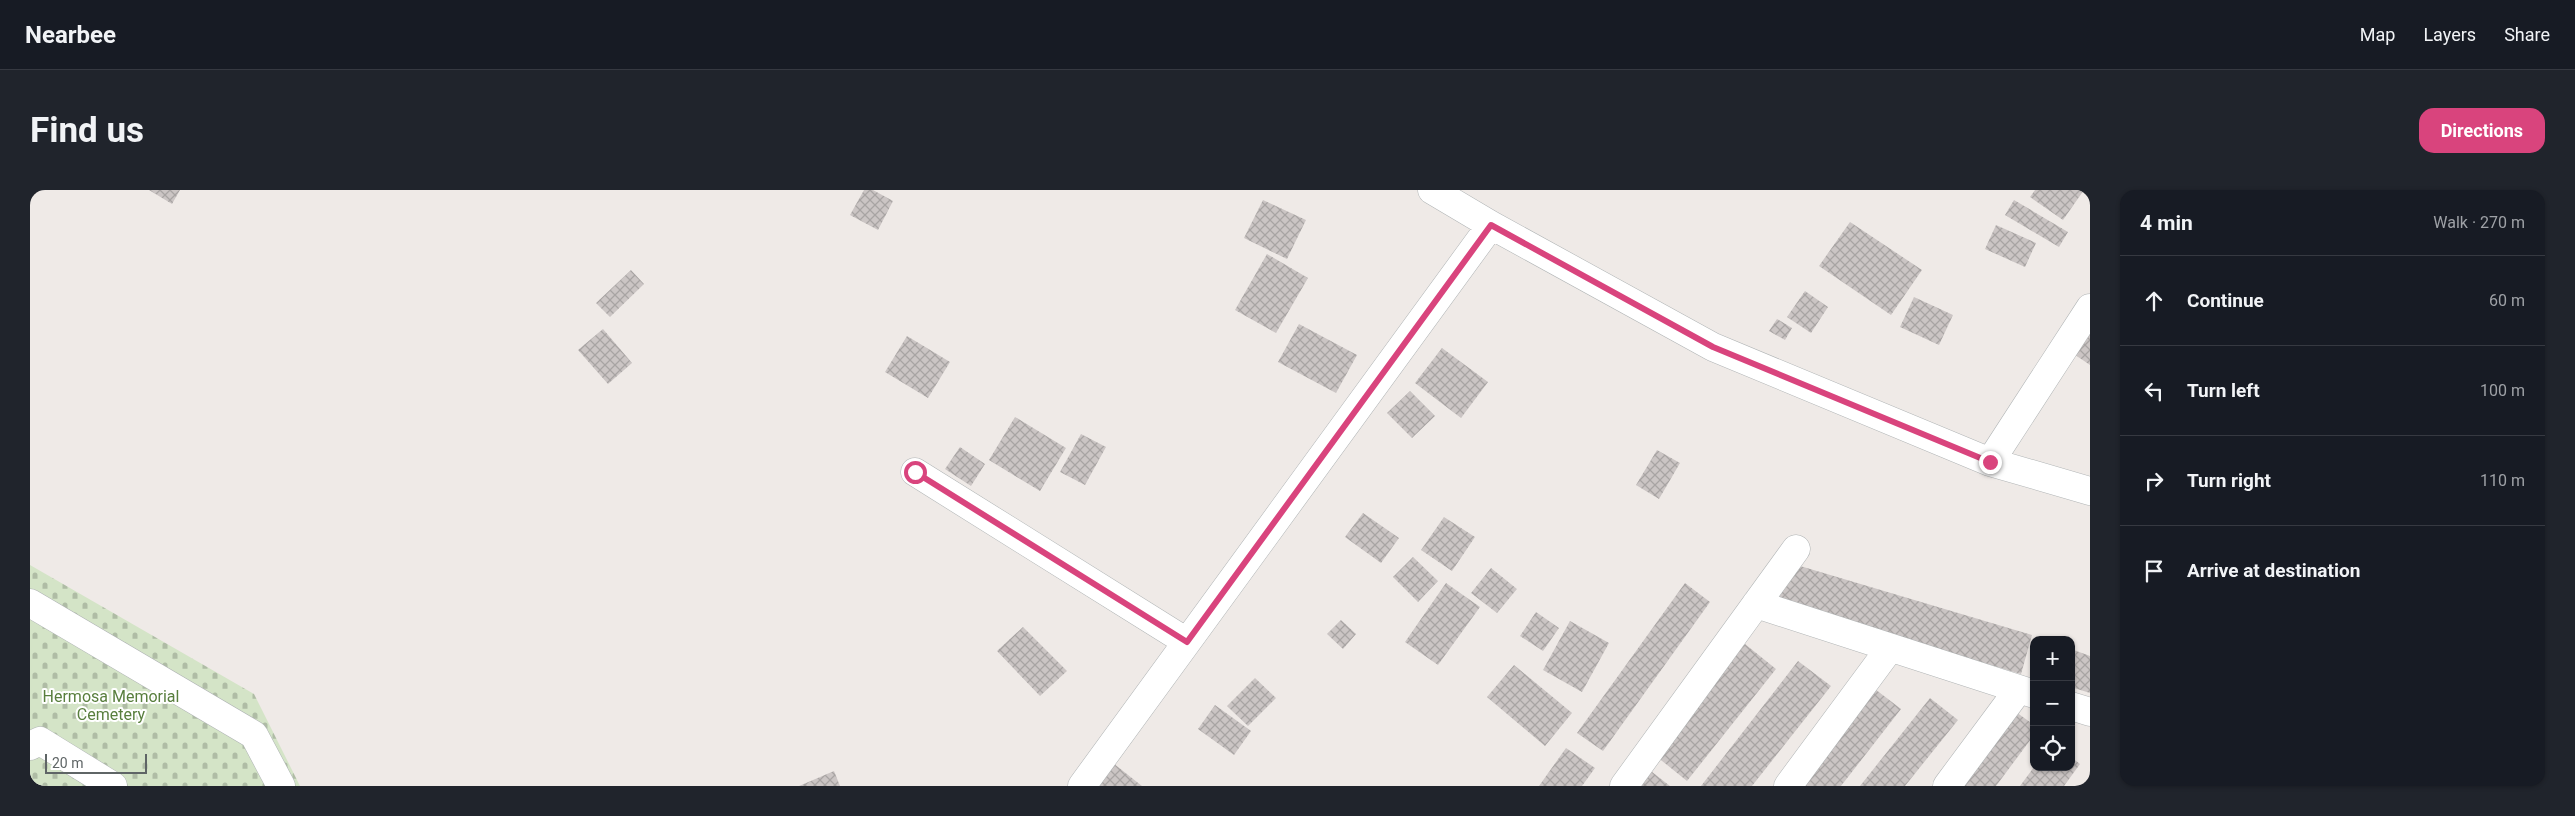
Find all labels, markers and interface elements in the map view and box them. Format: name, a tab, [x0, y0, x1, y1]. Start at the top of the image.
text: Nearbee	[25, 21, 116, 49]
text: Map	[2360, 24, 2395, 45]
text: Layers	[2423, 24, 2476, 45]
text: Share	[2504, 24, 2550, 45]
button: Directions	[2419, 108, 2545, 153]
text: Find us	[30, 110, 144, 151]
text: 4 min	[2140, 211, 2193, 235]
text: Walk · 270 m	[2433, 213, 2525, 232]
icon: ahead	[2140, 287, 2168, 315]
text: Continue	[2187, 289, 2264, 312]
text: 60 m	[2489, 291, 2525, 310]
icon: left	[2140, 377, 2168, 405]
text: Turn left	[2187, 379, 2260, 402]
text: 100 m	[2480, 381, 2525, 400]
route end	[1979, 451, 2002, 474]
route start	[904, 461, 927, 484]
icon: right	[2140, 467, 2168, 495]
text: Turn right	[2187, 469, 2271, 492]
text: 110 m	[2480, 471, 2525, 490]
icon: arrive	[2140, 557, 2168, 585]
text: Arrive at destination	[2187, 559, 2360, 582]
map controls	[2030, 636, 2075, 771]
button: +	[2030, 636, 2075, 681]
button: −	[2030, 681, 2075, 726]
park label: Hermosa Memorial Cemetery	[43, 687, 179, 724]
button: locate	[2030, 726, 2075, 771]
scale bar	[45, 751, 148, 774]
text: 20 m	[52, 755, 84, 771]

